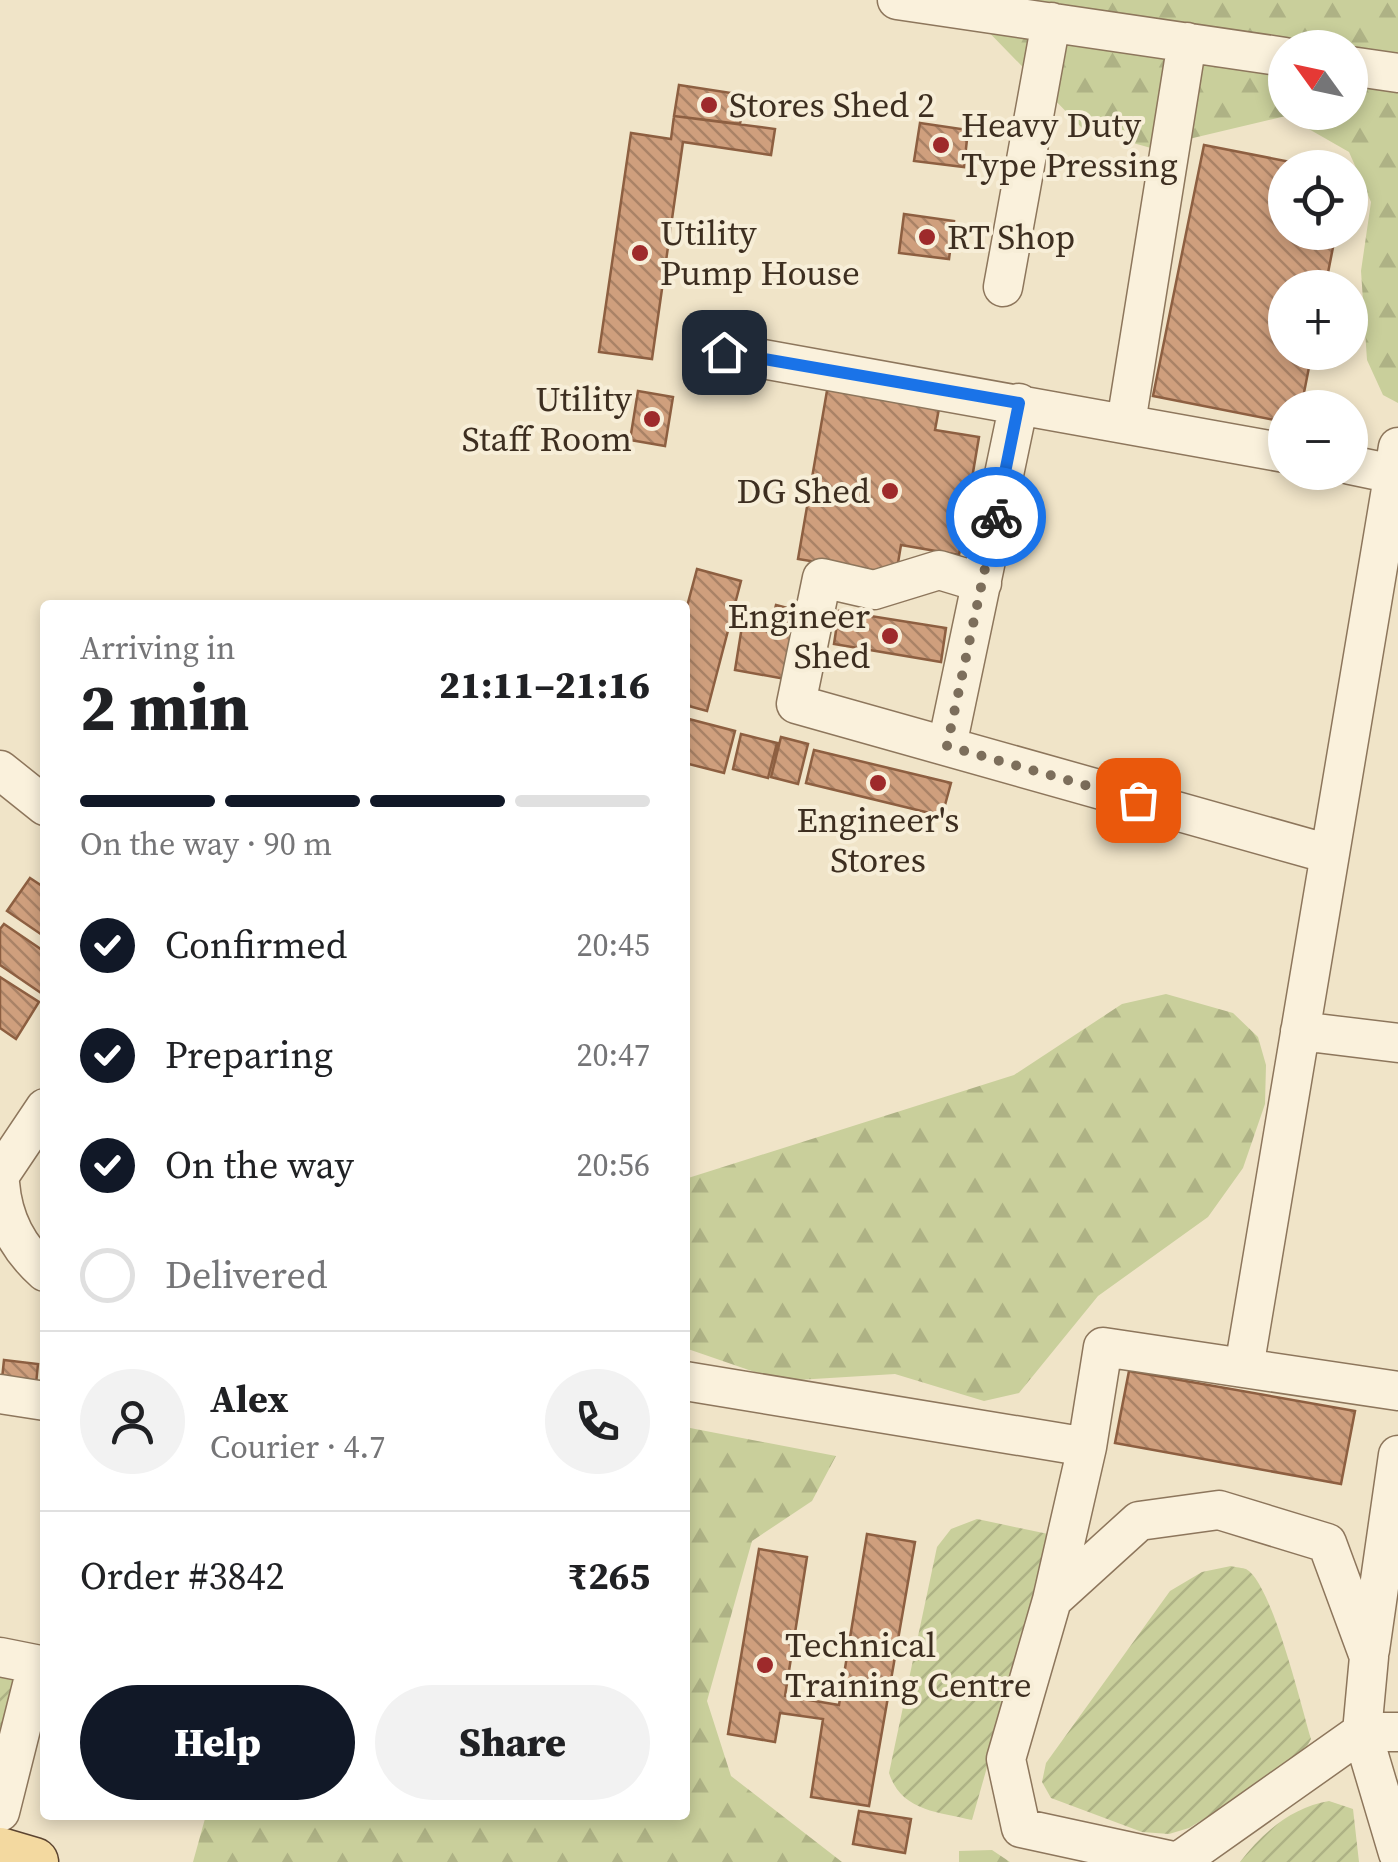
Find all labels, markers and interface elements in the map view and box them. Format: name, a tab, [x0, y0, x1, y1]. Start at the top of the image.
north arrow	[1268, 30, 1368, 130]
map controls	[1268, 30, 1368, 490]
place label: Stores Shed 2	[729, 81, 935, 129]
marker: Stores Shed 2	[698, 94, 720, 116]
place label: Heavy Duty Type Pressing	[961, 101, 1178, 189]
marker: Heavy Duty Type Pressing	[930, 134, 952, 156]
button: locate	[1268, 150, 1368, 250]
place label: Utility Pump House	[660, 209, 860, 297]
place label: RT Shop	[947, 213, 1075, 261]
marker: RT Shop	[916, 226, 938, 248]
marker: Utility Pump House	[629, 242, 651, 264]
button: +	[1268, 270, 1368, 370]
pin	[682, 310, 767, 395]
icon: home	[697, 325, 752, 380]
place label: Utility Staff Room	[462, 375, 632, 463]
button: −	[1268, 390, 1368, 490]
marker: Utility Staff Room	[641, 408, 663, 430]
place label: DG Shed	[736, 467, 870, 515]
courier	[946, 467, 1046, 567]
marker: DG Shed	[879, 480, 901, 502]
icon: bike	[969, 490, 1024, 545]
place label: Engineer Shed	[727, 592, 870, 680]
marker: Engineer Shed	[879, 625, 901, 647]
text: Arriving in	[80, 626, 235, 670]
text: 21:11–21:16	[439, 659, 650, 711]
text: 2 min	[80, 663, 250, 752]
pin	[1096, 758, 1181, 843]
marker: Engineer's Stores	[867, 772, 889, 794]
icon: bag	[1111, 773, 1166, 828]
place label: Engineer's Stores	[796, 796, 960, 884]
text: On the way · 90 m	[80, 822, 332, 866]
icon: check	[80, 918, 135, 973]
text: Confirmed	[165, 919, 347, 971]
text: 20:45	[576, 923, 650, 967]
icon: check	[80, 1028, 135, 1083]
text: Preparing	[165, 1029, 333, 1081]
text: 20:47	[576, 1033, 650, 1077]
icon: check	[80, 1138, 135, 1193]
text: On the way	[165, 1139, 354, 1191]
text: 20:56	[576, 1143, 650, 1187]
text: Delivered	[165, 1249, 328, 1301]
button: person	[80, 1369, 185, 1474]
button: phone	[545, 1369, 650, 1474]
text: Alex	[210, 1373, 288, 1425]
text: Courier · 4.7	[210, 1425, 385, 1469]
text: Order #3842	[80, 1550, 284, 1602]
text: ₹265	[568, 1550, 650, 1602]
place label: Technical Training Centre	[785, 1621, 1032, 1709]
marker: Technical Training Centre	[754, 1654, 776, 1676]
button: Help	[80, 1685, 355, 1800]
button: Share	[375, 1685, 650, 1800]

